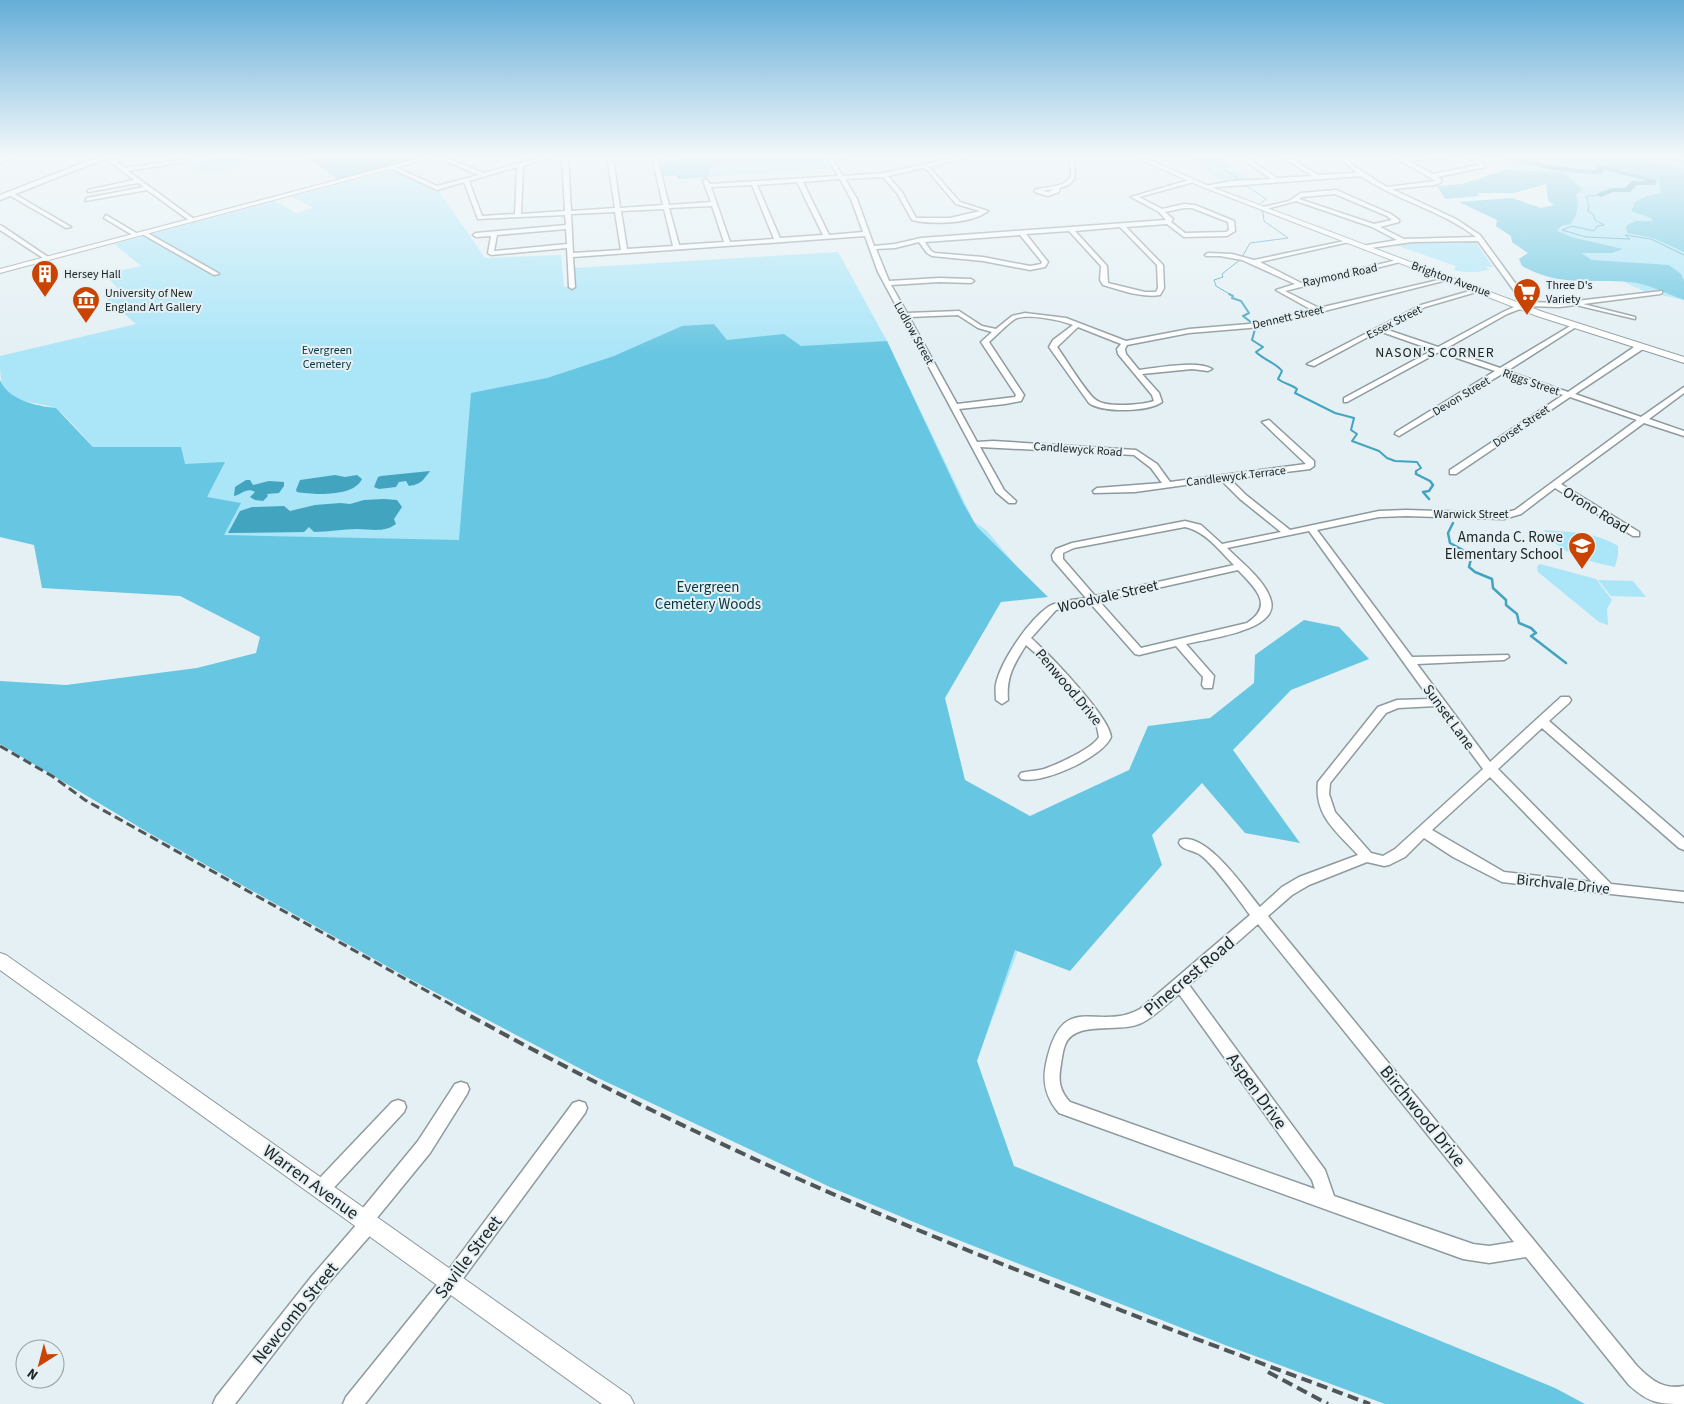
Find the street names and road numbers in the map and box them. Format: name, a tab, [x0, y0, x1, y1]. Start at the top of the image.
street label: Brighton Avenue	[1409, 257, 1493, 302]
street label: Raymond Road	[1301, 259, 1379, 292]
street label: Ludlow Street	[889, 299, 938, 368]
street label: Dennett Street	[1251, 301, 1325, 334]
street label: Essex Street	[1364, 301, 1425, 344]
street label: Riggs Street	[1500, 365, 1562, 400]
street label: Devon Street	[1429, 373, 1493, 420]
street label: Dorset Street	[1489, 401, 1553, 452]
street label: Candlewyck Road	[1033, 438, 1123, 461]
street label: Candlewyck Terrace	[1185, 462, 1287, 491]
street label: Orono Road	[1559, 482, 1633, 539]
street label: Warwick Street	[1433, 506, 1509, 523]
street label: Woodvale Street	[1056, 575, 1160, 618]
street label: Penwood Drive	[1030, 644, 1107, 730]
street label: Sunset Lane	[1418, 680, 1480, 754]
street label: Birchvale Drive	[1515, 869, 1611, 900]
street label: Pinecrest Road	[1138, 931, 1240, 1022]
street label: Aspen Drive	[1220, 1048, 1293, 1135]
street label: Birchwood Drive	[1374, 1060, 1471, 1172]
street label: Warren Avenue	[258, 1139, 364, 1226]
street label: Saville Street	[429, 1211, 508, 1304]
street label: Newcomb Street	[246, 1257, 344, 1370]

